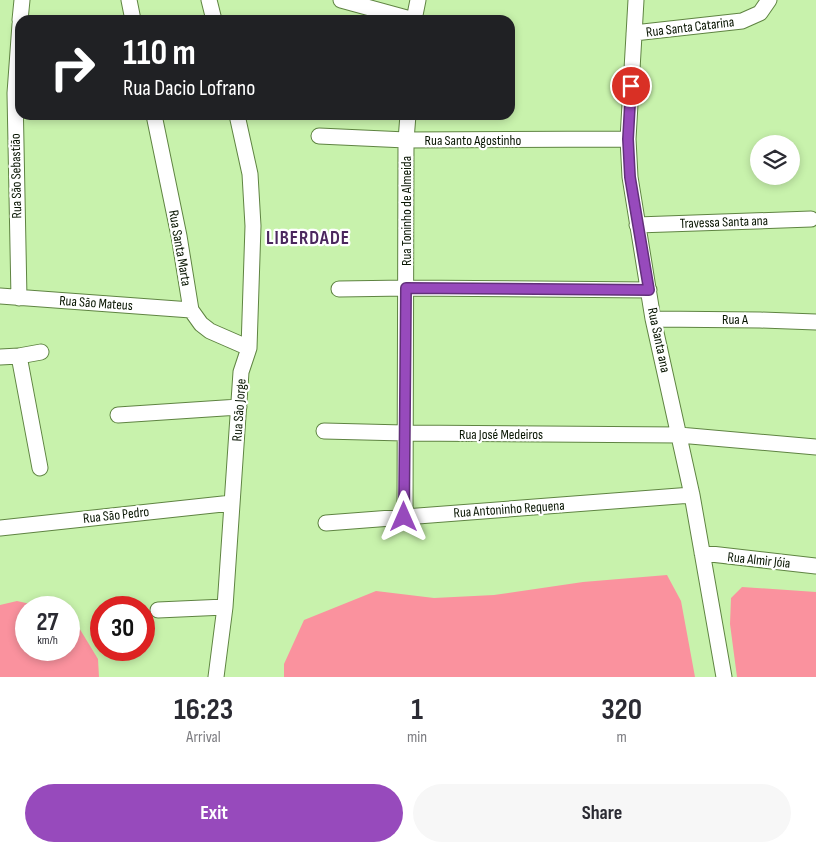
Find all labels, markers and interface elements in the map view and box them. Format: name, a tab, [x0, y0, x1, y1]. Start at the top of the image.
street label: Rua Santa Catarina	[645, 13, 735, 41]
text: 110 m	[123, 32, 196, 75]
icon: right	[40, 35, 105, 100]
pin	[610, 65, 652, 107]
icon: arrive	[617, 72, 645, 100]
text: Rua Dacio Lofrano	[123, 75, 255, 102]
street label: Rua Santo Agostinho	[425, 132, 522, 149]
street label: Rua São Sebastião	[7, 133, 25, 219]
map controls	[750, 135, 800, 185]
button: layers	[750, 135, 800, 185]
street label: Rua Toninho de Almeida	[398, 156, 415, 266]
street label: Rua Santa Marta	[165, 209, 195, 287]
street label: Travessa Santa ana	[680, 212, 768, 232]
district label: LIBERDADE	[266, 227, 350, 250]
street label: Rua São Mateus	[59, 292, 133, 314]
street label: Rua Santa ana	[644, 306, 674, 374]
street label: Rua A	[722, 311, 749, 328]
street label: Rua São Jorge	[228, 378, 250, 442]
street label: Rua José Medeiros	[459, 426, 543, 443]
position arrow	[377, 490, 429, 542]
street label: Rua Antoninho Requena	[453, 497, 565, 521]
street label: Rua São Pedro	[82, 503, 150, 527]
street label: Rua Almir Jóia	[727, 548, 791, 572]
speed limit sign: 30	[90, 596, 155, 661]
text: 27	[37, 607, 58, 638]
text: km/h	[37, 633, 58, 648]
text: 16:23	[174, 692, 233, 728]
text: 1	[411, 692, 423, 728]
text: 320	[601, 692, 642, 728]
text: Arrival	[186, 728, 221, 747]
text: min	[407, 728, 427, 747]
text: m	[616, 728, 627, 747]
button: Exit	[25, 784, 403, 842]
button: Share	[413, 784, 791, 842]

